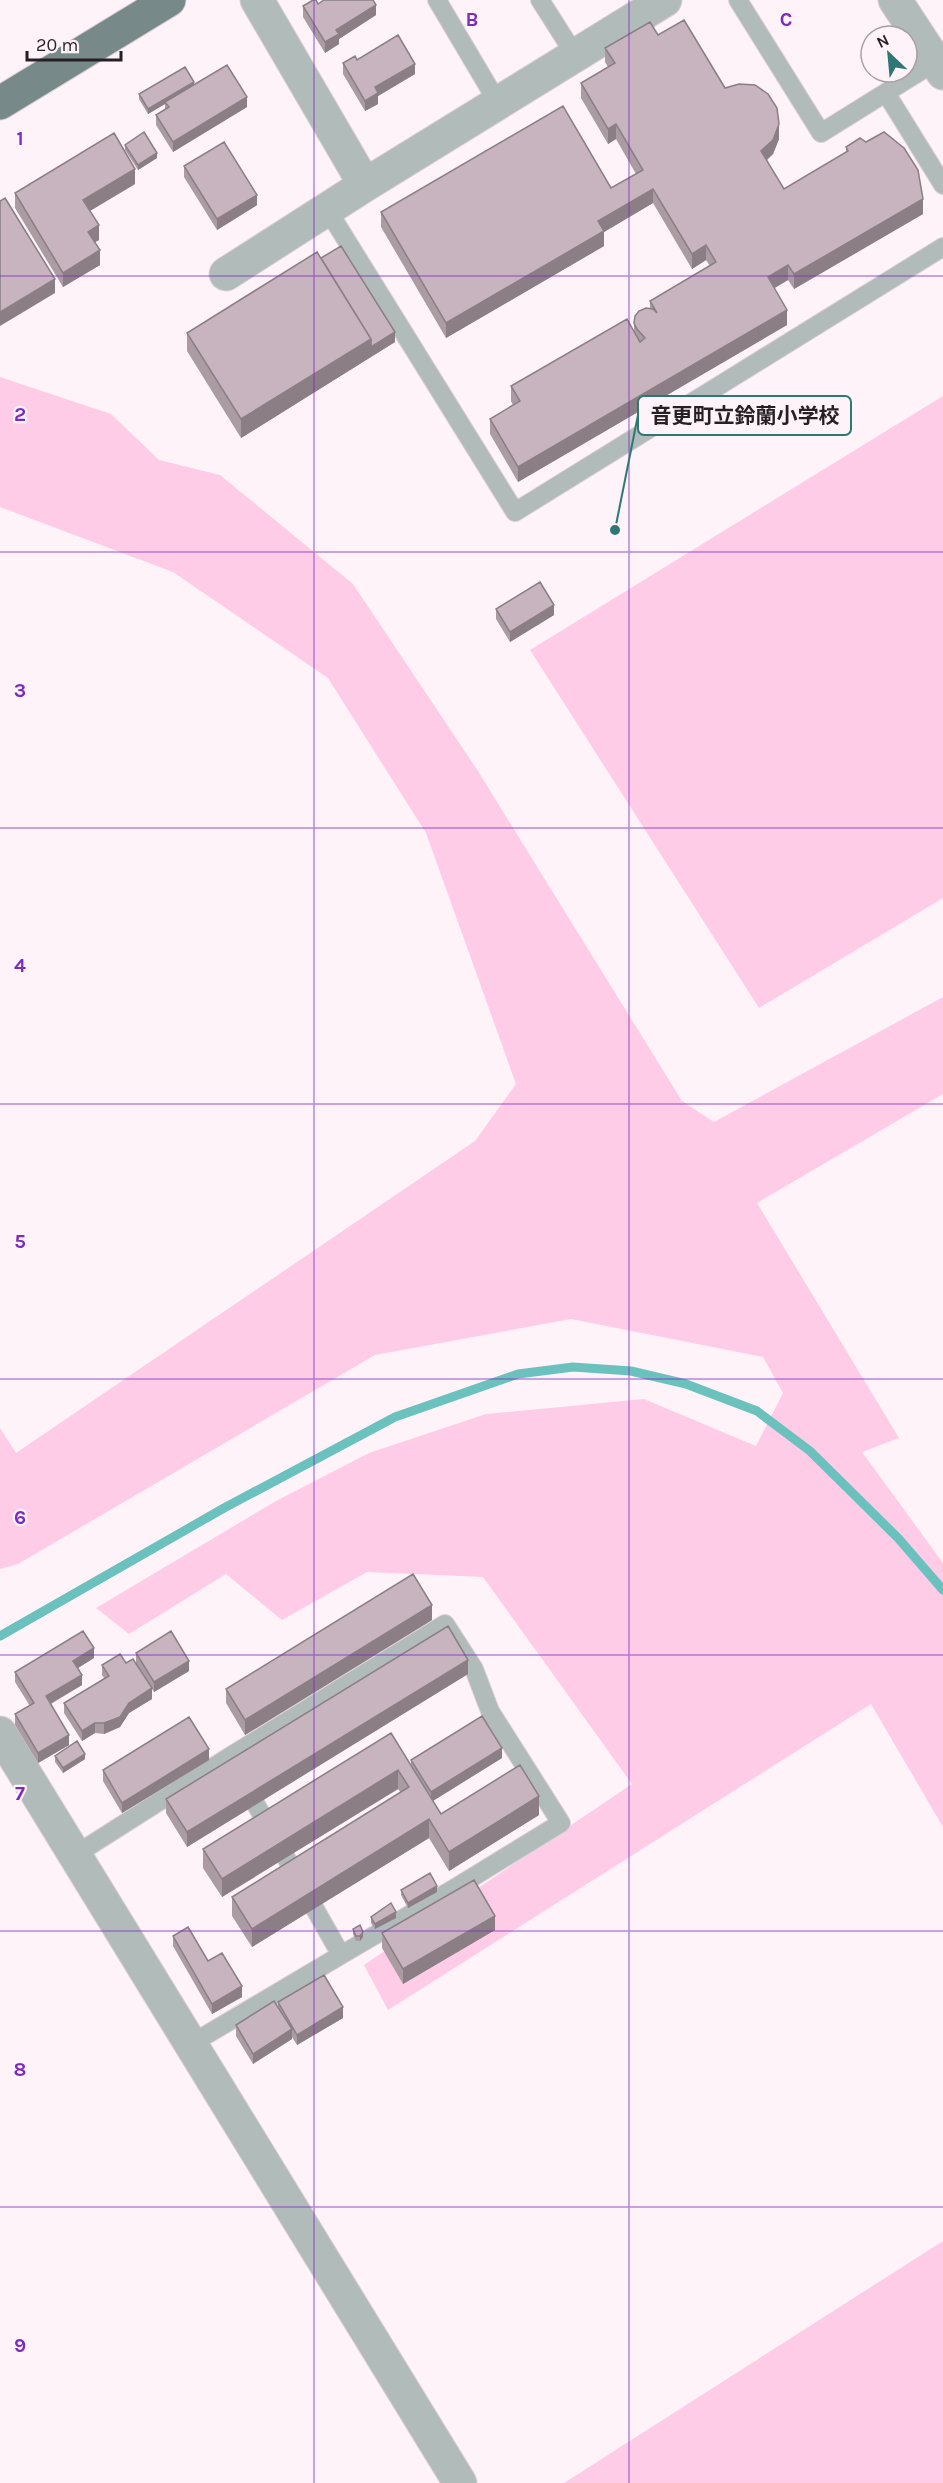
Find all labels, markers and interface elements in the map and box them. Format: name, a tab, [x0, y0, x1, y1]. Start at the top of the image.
text: B	[466, 8, 478, 31]
text: C	[780, 8, 792, 31]
scale bar	[27, 24, 122, 62]
north arrow	[859, 24, 919, 84]
text: N	[873, 30, 892, 52]
text: 20 m	[36, 34, 78, 56]
text: 1	[16, 127, 24, 150]
callout: 音更町立鈴蘭小学校	[638, 396, 851, 435]
text: 2	[14, 403, 26, 426]
text: 音更町立鈴蘭小学校	[651, 404, 840, 428]
text: 3	[14, 679, 26, 702]
text: 4	[14, 954, 26, 977]
text: 5	[14, 1230, 26, 1253]
text: 6	[14, 1506, 26, 1529]
text: 7	[15, 1782, 25, 1805]
text: 8	[14, 2058, 26, 2081]
text: 9	[14, 2334, 26, 2357]

